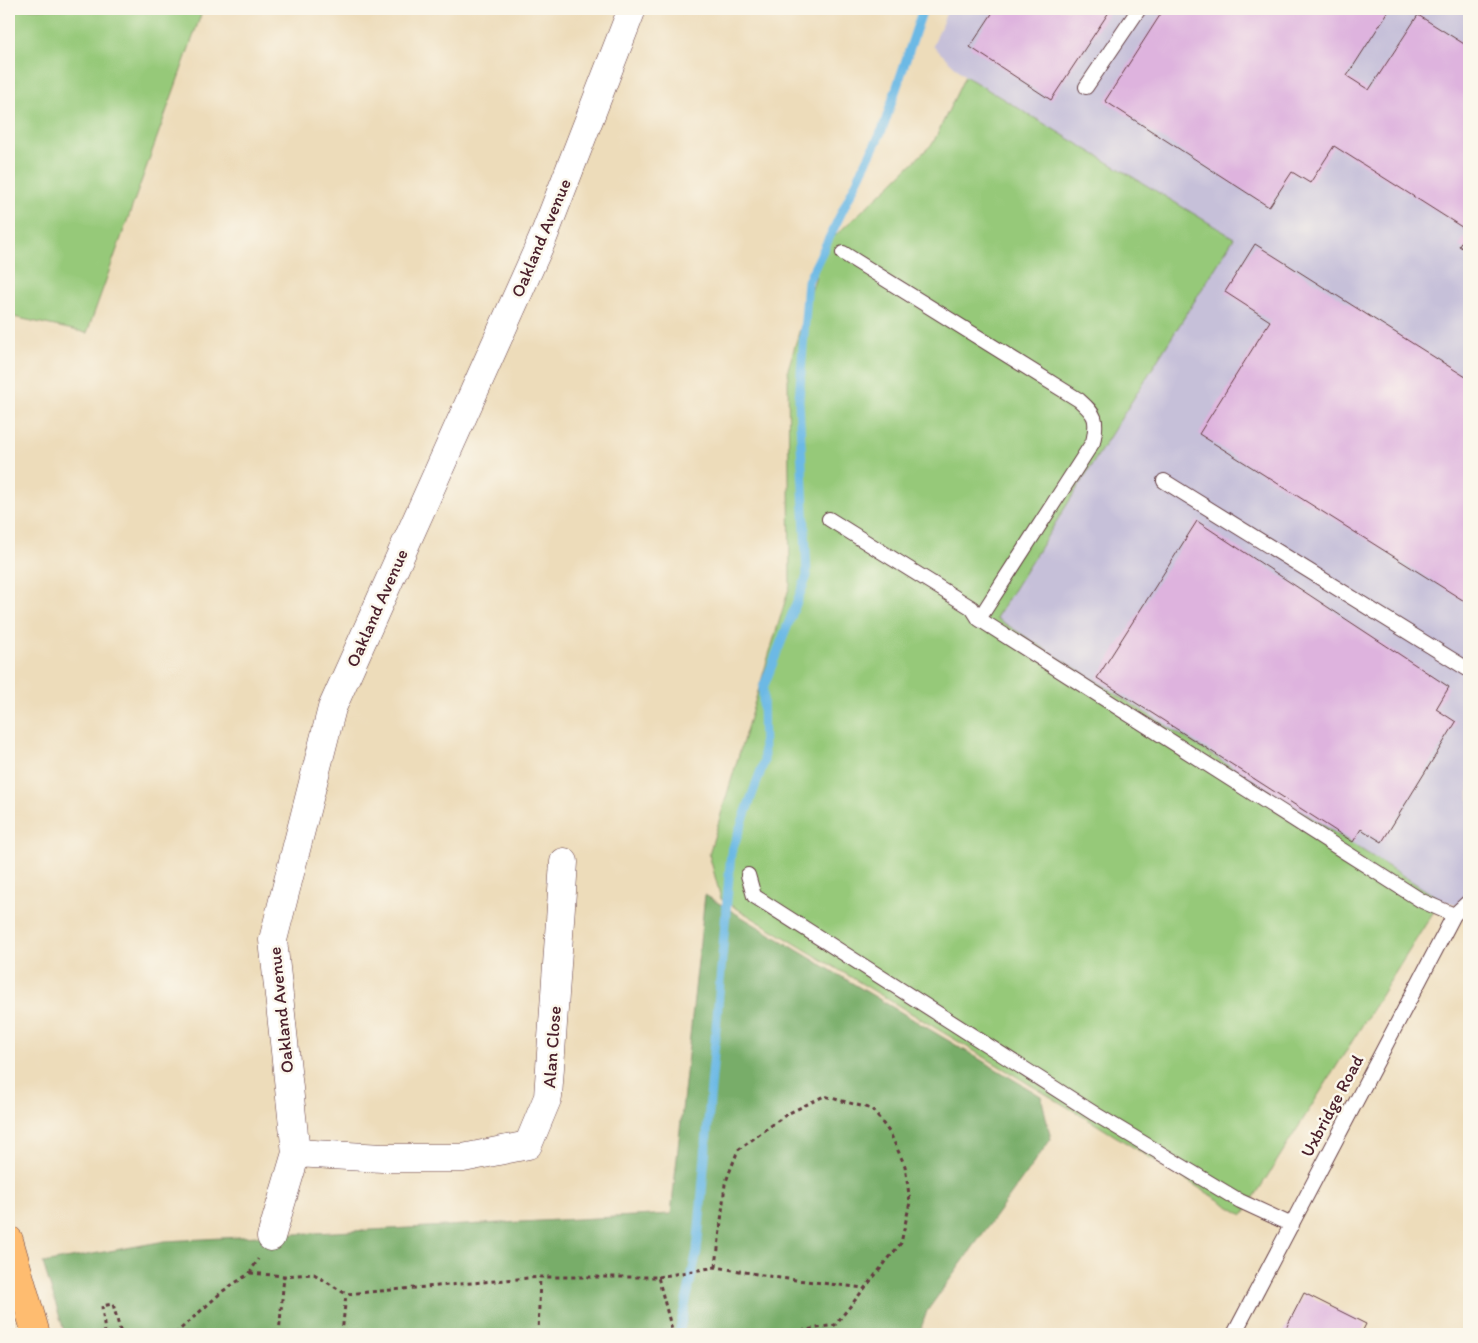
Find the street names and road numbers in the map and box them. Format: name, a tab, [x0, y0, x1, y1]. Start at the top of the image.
street label: Oakland Avenue	[506, 175, 576, 301]
street label: Oakland Avenue	[341, 546, 413, 670]
street label: Oakland Avenue	[263, 946, 299, 1074]
street label: Alan Close	[538, 1005, 566, 1089]
street label: Uxbridge Road	[1296, 1051, 1368, 1161]

